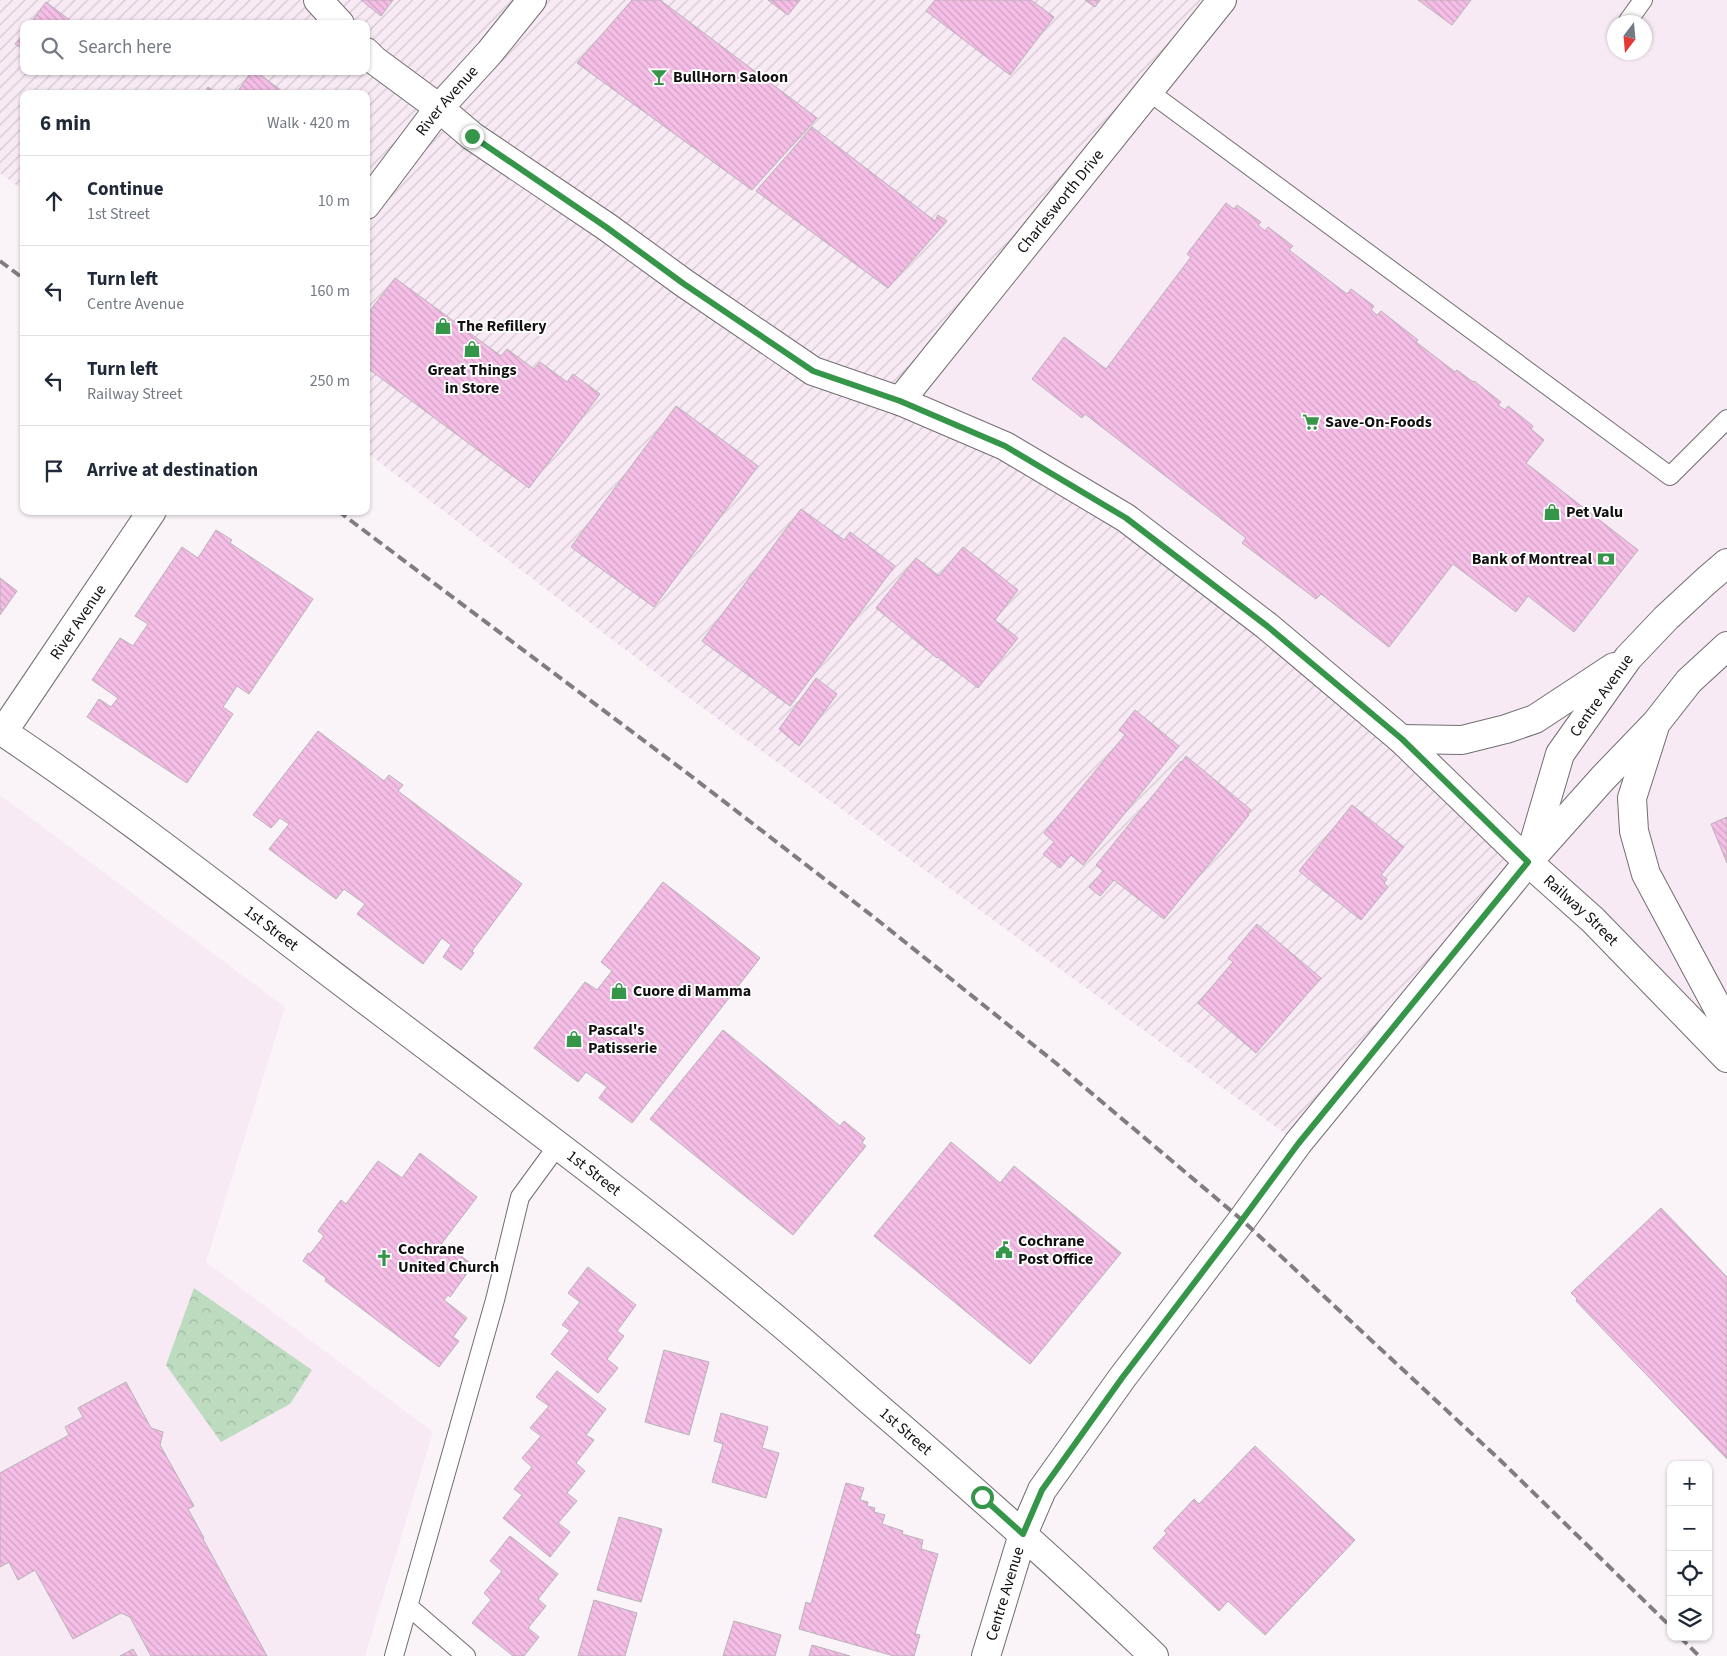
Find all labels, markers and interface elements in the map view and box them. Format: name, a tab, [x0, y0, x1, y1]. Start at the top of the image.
north arrow	[1607, 15, 1652, 60]
search box	[20, 20, 370, 75]
icon: search	[38, 34, 66, 62]
text: Search here	[78, 34, 172, 61]
street label: River Avenue	[411, 61, 483, 141]
place label: BullHorn Saloon	[673, 66, 788, 88]
bar icon: BullHorn Saloon	[649, 67, 669, 87]
text: 6 min	[40, 108, 91, 138]
text: Walk · 420 m	[267, 112, 350, 134]
route end	[461, 125, 484, 148]
street label: Charlesworth Drive	[1012, 145, 1109, 258]
text: Continue	[87, 176, 164, 203]
icon: ahead	[40, 187, 68, 215]
text: 10 m	[318, 190, 350, 212]
text: 1st Street	[87, 203, 150, 225]
text: Turn left	[87, 266, 158, 293]
icon: left	[40, 277, 68, 305]
text: 160 m	[310, 280, 350, 302]
text: Centre Avenue	[87, 293, 184, 315]
place label: The Refillery	[457, 315, 547, 337]
shop icon: The Refillery	[433, 316, 453, 336]
shop icon: Great Things in Store	[462, 339, 482, 359]
text: Turn left	[87, 356, 158, 383]
place label: Great Things in Store	[427, 359, 517, 399]
icon: left	[40, 367, 68, 395]
text: 250 m	[310, 370, 350, 392]
text: Railway Street	[87, 383, 182, 405]
place label: Save-On-Foods	[1325, 411, 1432, 433]
supermarket icon: Save-On-Foods	[1301, 412, 1321, 432]
icon: arrive	[40, 457, 68, 485]
text: Arrive at destination	[87, 457, 258, 484]
place label: Pet Valu	[1566, 501, 1623, 523]
shop icon: Pet Valu	[1542, 502, 1562, 522]
place label: Bank of Montreal	[1472, 548, 1592, 570]
bank icon: Bank of Montreal	[1596, 549, 1616, 569]
street label: River Avenue	[45, 580, 111, 664]
street label: Centre Avenue	[1564, 649, 1639, 742]
street label: Railway Street	[1539, 870, 1624, 951]
street label: 1st Street	[240, 900, 304, 956]
place label: Cuore di Mamma	[633, 980, 751, 1002]
shop icon: Cuore di Mamma	[609, 981, 629, 1001]
place label: Pascal's Patisserie	[588, 1019, 657, 1059]
shop icon: Pascal's Patisserie	[564, 1029, 584, 1049]
street label: 1st Street	[562, 1145, 626, 1201]
place label: Cochrane Post Office	[1018, 1230, 1093, 1270]
place label: Cochrane United Church	[398, 1238, 499, 1278]
public building icon: Cochrane Post Office	[994, 1240, 1014, 1260]
church icon: Cochrane United Church	[374, 1248, 394, 1268]
street label: 1st Street	[875, 1402, 937, 1461]
map controls	[1667, 1461, 1712, 1641]
button: +	[1667, 1461, 1712, 1506]
route start	[971, 1486, 994, 1509]
button: −	[1667, 1506, 1712, 1551]
street label: Centre Avenue	[980, 1544, 1030, 1643]
button: locate	[1667, 1551, 1712, 1596]
button: layers	[1667, 1596, 1712, 1641]

